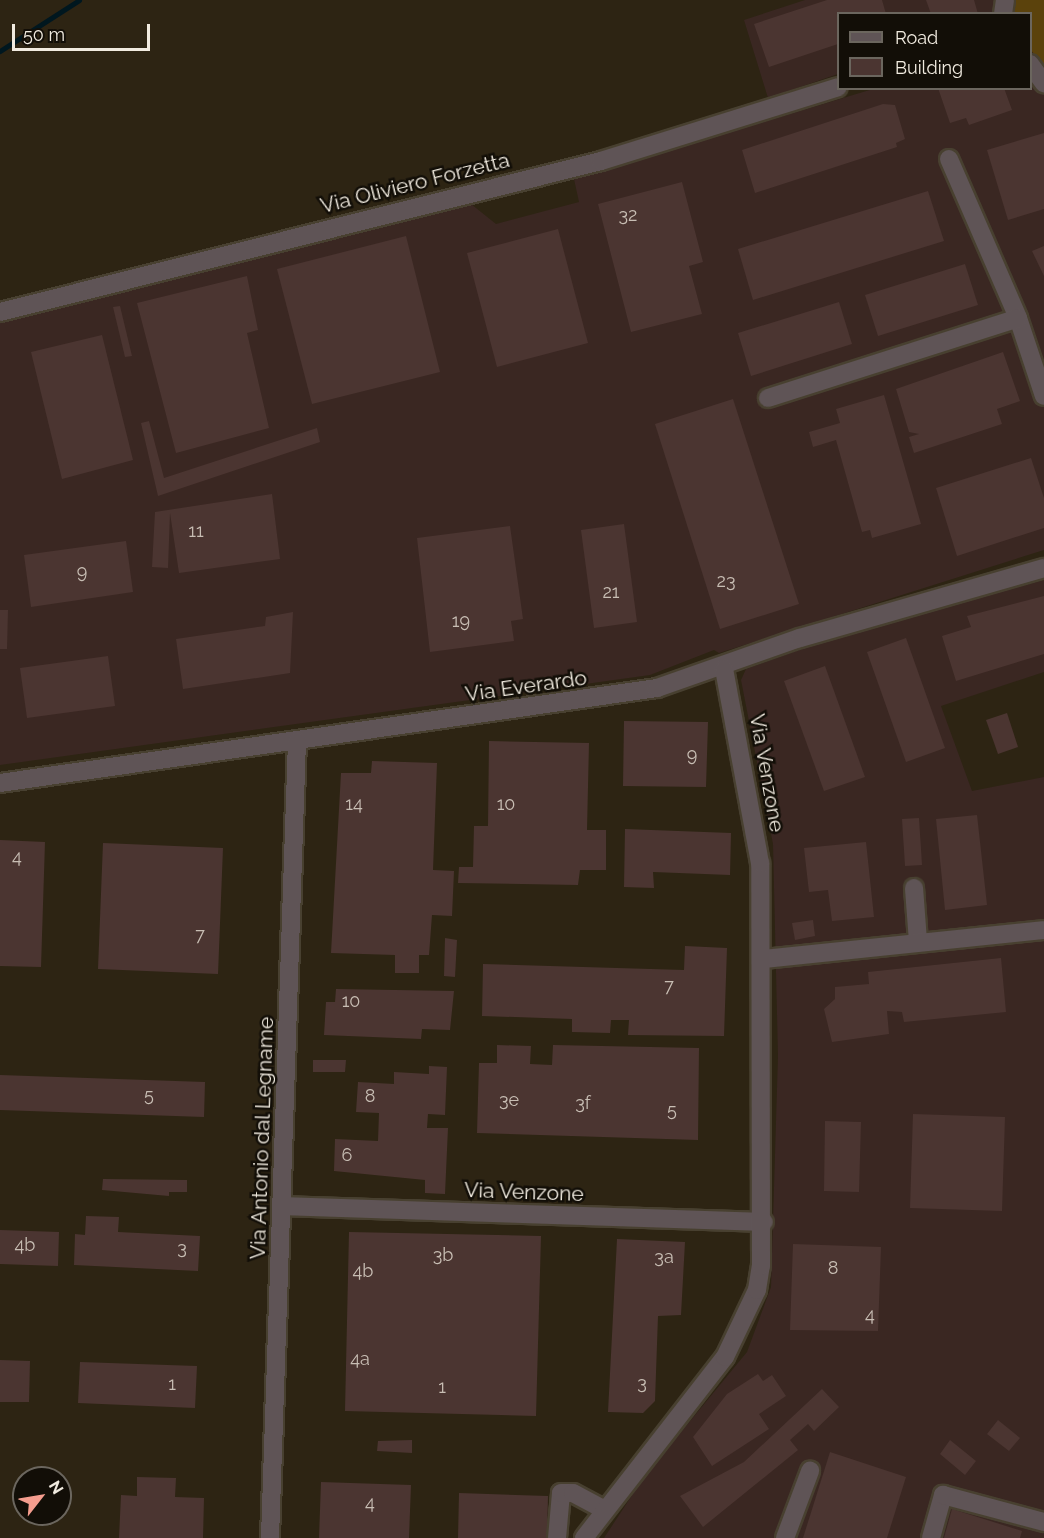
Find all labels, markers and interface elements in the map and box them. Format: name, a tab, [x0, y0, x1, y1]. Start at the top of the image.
scale bar	[15, 12, 153, 50]
legend	[837, 12, 1032, 90]
text: 50 m	[23, 24, 65, 45]
text: Road	[895, 27, 938, 48]
text: Building	[895, 57, 963, 78]
street label: Via Oliviero Forzetta	[318, 147, 512, 219]
house number: 32	[619, 204, 637, 226]
house number: 11	[188, 520, 204, 542]
house number: 9	[77, 561, 87, 583]
house number: 23	[717, 570, 735, 592]
house number: 21	[602, 581, 620, 603]
house number: 19	[452, 610, 470, 632]
street label: Via Everardo	[464, 665, 588, 707]
street label: Via Venzone	[744, 712, 790, 834]
house number: 9	[687, 744, 697, 766]
house number: 14	[345, 793, 363, 815]
house number: 10	[497, 793, 515, 815]
house number: 4	[12, 846, 22, 868]
house number: 7	[195, 924, 205, 946]
house number: 7	[664, 975, 674, 997]
house number: 10	[342, 990, 360, 1012]
street label: Via Antonio dal Legname	[245, 1016, 279, 1260]
house number: 5	[144, 1084, 154, 1106]
house number: 8	[365, 1085, 375, 1107]
house number: 3e	[499, 1089, 519, 1111]
house number: 3f	[575, 1092, 591, 1114]
house number: 5	[667, 1099, 677, 1121]
house number: 6	[342, 1144, 352, 1166]
street label: Via Venzone	[463, 1177, 585, 1207]
house number: 4b	[15, 1234, 35, 1256]
house number: 3	[177, 1237, 187, 1259]
house number: 3b	[433, 1244, 453, 1266]
house number: 3a	[654, 1246, 674, 1268]
house number: 8	[828, 1257, 838, 1279]
house number: 4b	[353, 1260, 373, 1282]
house number: 4	[865, 1304, 875, 1326]
house number: 4a	[350, 1348, 370, 1370]
house number: 3	[637, 1372, 647, 1394]
house number: 1	[168, 1373, 176, 1395]
house number: 1	[438, 1376, 446, 1398]
north arrow	[12, 1466, 72, 1526]
text: N	[45, 1477, 67, 1498]
house number: 4	[365, 1492, 375, 1514]

